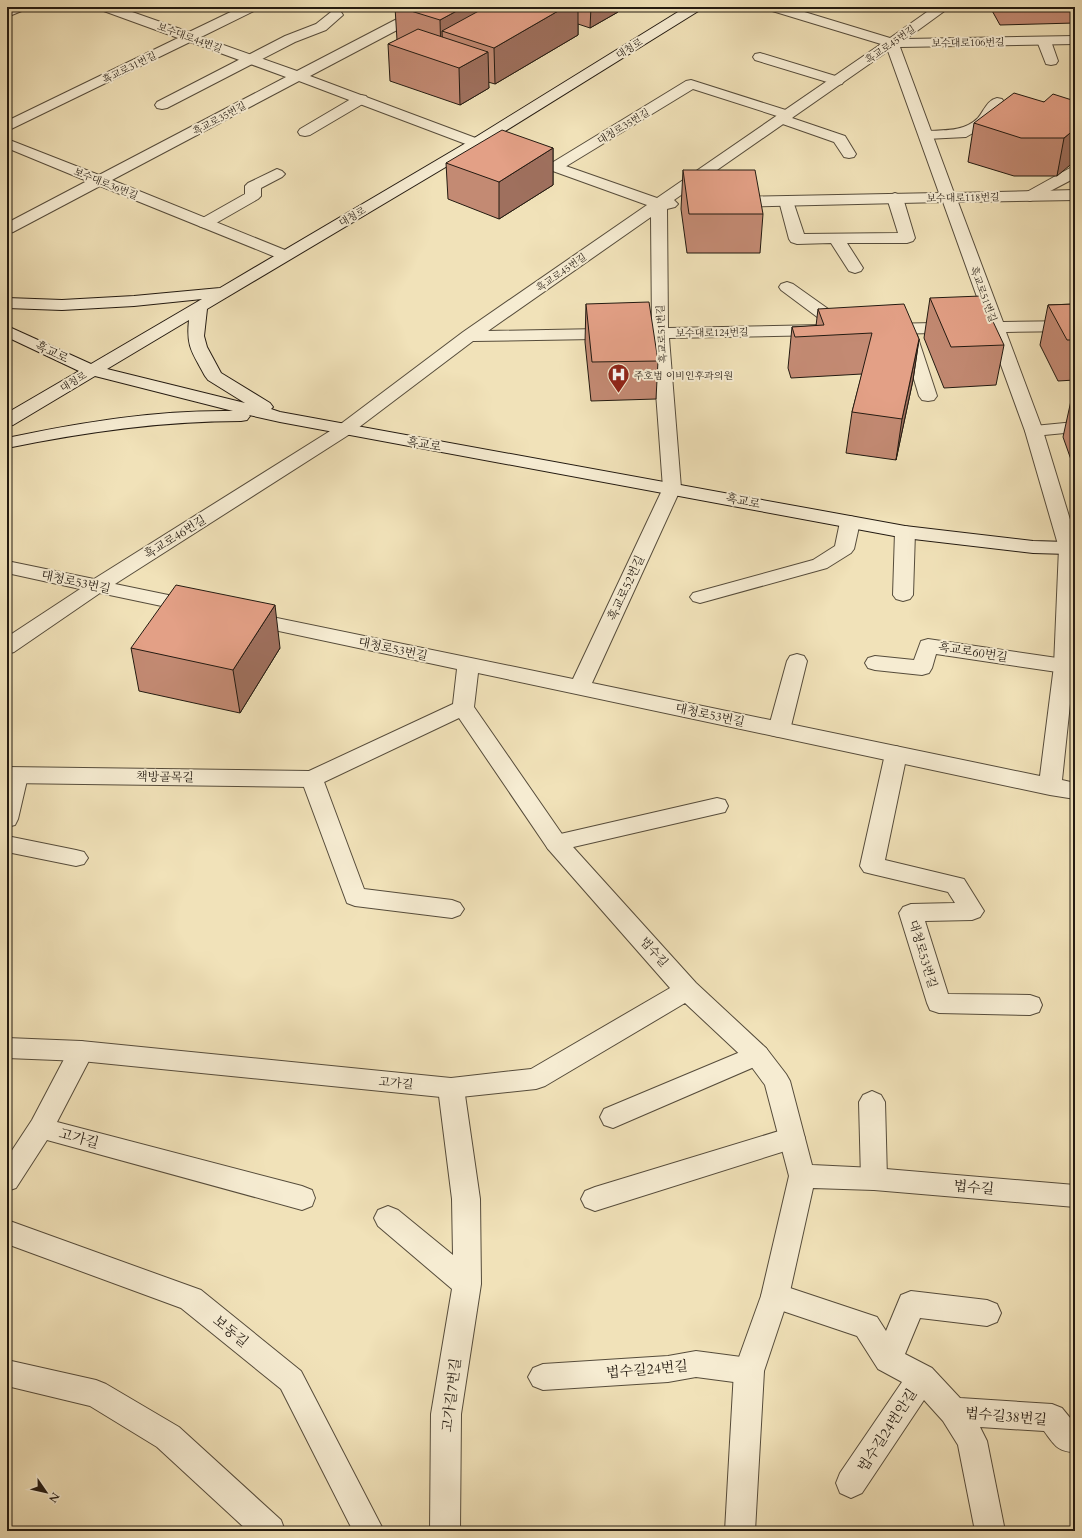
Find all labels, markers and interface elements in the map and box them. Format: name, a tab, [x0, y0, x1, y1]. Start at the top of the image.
street label: 보수대로44번길	[155, 20, 224, 56]
street label: 흑교로45번길	[863, 22, 919, 67]
street label: 대청로	[614, 35, 646, 62]
street label: 보수대로106번길	[931, 35, 1005, 51]
street label: 흑교로31번길	[100, 49, 159, 87]
street label: 흑교로35번길	[190, 99, 249, 139]
street label: 대청로35번길	[595, 106, 652, 148]
street label: 보수대로36번길	[71, 165, 140, 203]
street label: 보수대로118번길	[926, 190, 1000, 206]
street label: 대청로	[336, 203, 369, 230]
street label: 흑교로45번길	[534, 250, 590, 295]
street label: 흑교로51번길	[966, 264, 1000, 324]
street label: 흑교로51번길	[653, 304, 671, 364]
street label: 보수대로124번길	[675, 325, 749, 341]
street label: 흑교로	[33, 337, 72, 367]
hospital icon: 주호범 이비인후과의원	[605, 362, 631, 395]
street label: 대청로	[57, 368, 90, 395]
place label: 주호범 이비인후과의원	[634, 369, 733, 383]
street label: 흑교로	[405, 433, 443, 455]
street label: 흑교로	[724, 490, 762, 512]
street label: 흑교로46번길	[141, 512, 209, 562]
street label: 흑교로52번길	[604, 553, 648, 623]
street label: 대청로53번길	[40, 567, 112, 597]
street label: 대청로53번길	[357, 634, 429, 664]
street label: 흑교로60번길	[937, 639, 1009, 665]
street label: 대청로53번길	[674, 700, 746, 730]
street label: 책방골목길	[136, 768, 194, 786]
street label: 대청로53번길	[905, 918, 941, 990]
street label: 법수길	[636, 934, 672, 970]
street label: 고가길	[378, 1074, 414, 1092]
street label: 고가길	[57, 1124, 101, 1153]
street label: 법수길	[953, 1176, 995, 1199]
street label: 보동길	[209, 1311, 252, 1352]
street label: 법수길24번길	[605, 1356, 689, 1383]
street label: 고가길7번길	[438, 1357, 465, 1433]
street label: 법수길24번안길	[853, 1385, 921, 1475]
street label: 법수길38번길	[964, 1403, 1048, 1430]
north arrow	[26, 1472, 66, 1512]
text: N	[45, 1489, 63, 1506]

